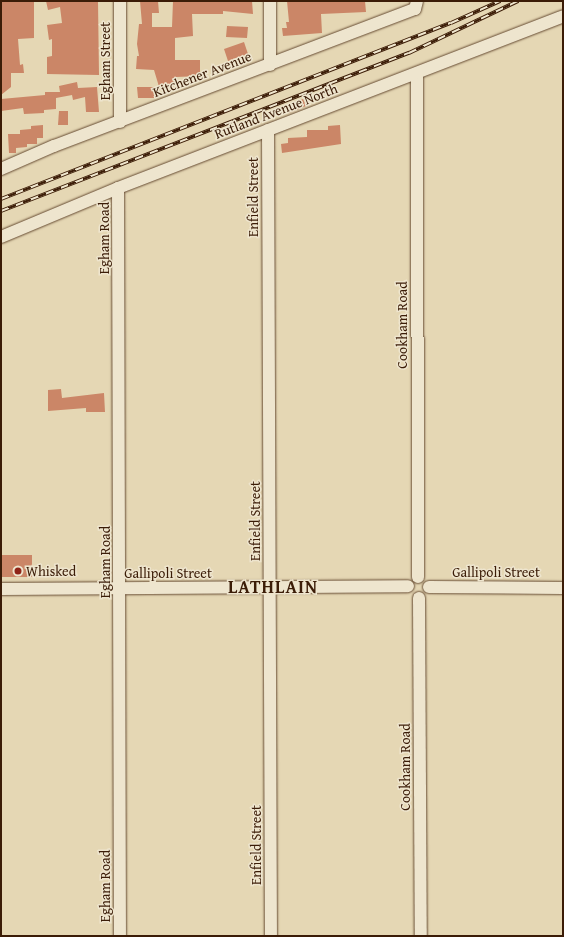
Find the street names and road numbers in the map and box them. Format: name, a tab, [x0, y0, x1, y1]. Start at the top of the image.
street label: Egham Street	[97, 22, 113, 100]
street label: Kitchener Avenue	[150, 48, 254, 100]
street label: Rutland Avenue North	[212, 80, 340, 142]
street label: Enfield Street	[245, 157, 261, 237]
street label: Egham Road	[96, 202, 112, 274]
street label: Cookham Road	[394, 281, 410, 369]
street label: Enfield Street	[247, 481, 263, 561]
street label: Egham Road	[97, 526, 113, 598]
street label: Gallipoli Street	[452, 564, 540, 580]
street label: Gallipoli Street	[124, 565, 212, 581]
street label: Cookham Road	[397, 723, 413, 811]
street label: Enfield Street	[248, 805, 264, 885]
street label: Egham Road	[97, 850, 113, 922]

